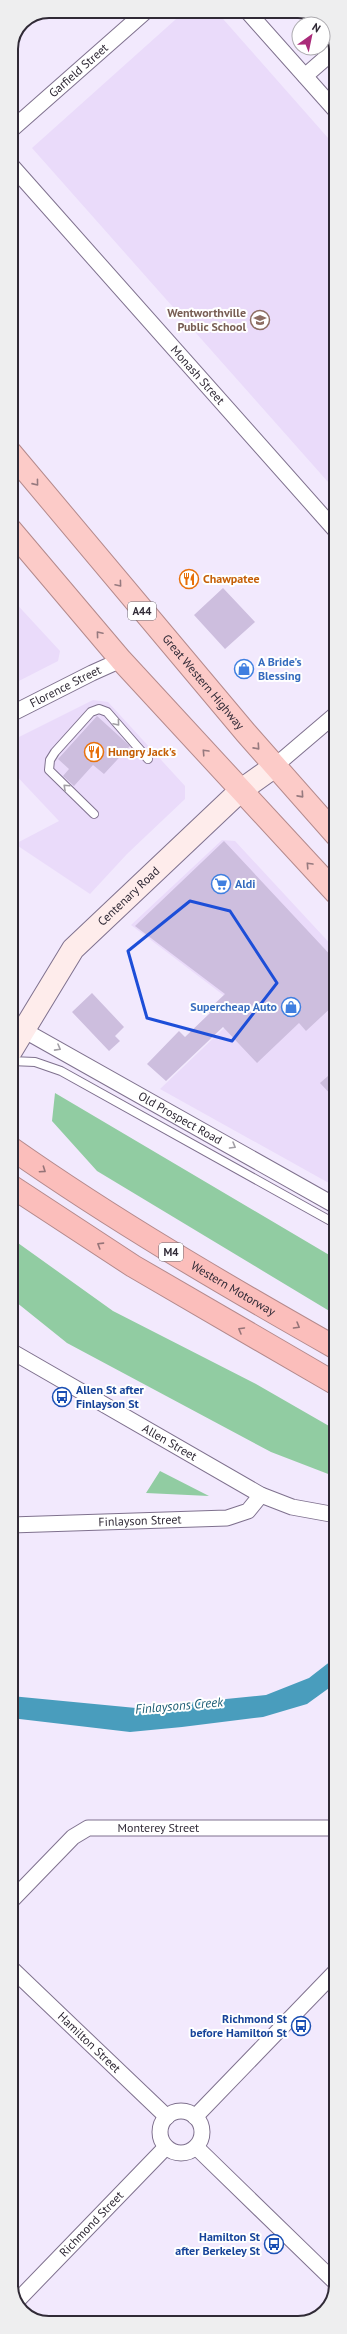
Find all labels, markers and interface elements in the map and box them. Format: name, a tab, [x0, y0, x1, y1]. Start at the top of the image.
north arrow	[291, 16, 331, 56]
text: N	[310, 20, 323, 35]
street label: Garfield Street	[46, 40, 111, 100]
place label: Wentworthville Public School	[167, 305, 246, 334]
school or university icon: Wentworthville Public School	[249, 309, 271, 331]
street label: Monash Street	[168, 342, 228, 407]
one-way arrow	[31, 479, 38, 486]
restaurant icon: Chawpatee	[178, 568, 200, 590]
place label: Chawpatee	[203, 571, 260, 586]
one-way arrow	[114, 579, 121, 586]
road number: A44	[128, 602, 156, 620]
street label: Great Western Highway	[159, 631, 248, 733]
one-way arrow	[97, 632, 104, 639]
place label: A Bride's Blessing	[258, 654, 302, 683]
shop icon: A Bride's Blessing	[233, 658, 255, 680]
street label: Florence Street	[27, 662, 103, 710]
one-way arrow	[113, 719, 120, 726]
restaurant icon: Hungry Jack's	[83, 741, 105, 763]
one-way arrow	[252, 742, 259, 749]
place label: Hungry Jack's	[108, 744, 176, 759]
one-way arrow	[203, 749, 210, 756]
one-way arrow	[63, 785, 71, 792]
one-way arrow	[296, 791, 303, 798]
one-way arrow	[306, 862, 314, 870]
street label: Centenary Road	[94, 863, 162, 929]
supermarket icon: Aldi	[210, 873, 232, 895]
place label: Aldi	[235, 876, 255, 891]
shop icon: Supercheap Auto	[280, 996, 302, 1018]
place label: Supercheap Auto	[190, 999, 278, 1014]
one-way arrow	[54, 1043, 62, 1051]
street label: Old Prospect Road	[136, 1088, 225, 1147]
one-way arrow	[229, 1142, 236, 1149]
one-way arrow	[39, 1165, 46, 1173]
one-way arrow	[97, 1243, 104, 1250]
road number: M4	[159, 1243, 183, 1261]
street label: Western Motorway	[188, 1258, 279, 1319]
one-way arrow	[293, 1322, 300, 1329]
one-way arrow	[238, 1328, 245, 1335]
place label: Allen St after Finlayson St	[76, 1382, 145, 1411]
bus stop icon: Allen St after Finlayson St	[51, 1386, 73, 1408]
street label: Allen Street	[140, 1420, 200, 1464]
street label: Finlayson Street	[98, 1511, 182, 1529]
water label: Finlaysons Creek	[134, 1693, 225, 1718]
street label: Monterey Street	[118, 1820, 199, 1835]
street label: Hamilton Street	[55, 2009, 124, 2076]
place label: Richmond St before Hamilton St	[190, 2011, 288, 2040]
bus stop icon: Richmond St before Hamilton St	[290, 2015, 312, 2037]
street label: Richmond Street	[56, 2188, 126, 2260]
place label: Hamilton St after Berkeley St	[175, 2229, 261, 2258]
bus stop icon: Hamilton St after Berkeley St	[263, 2233, 285, 2255]

